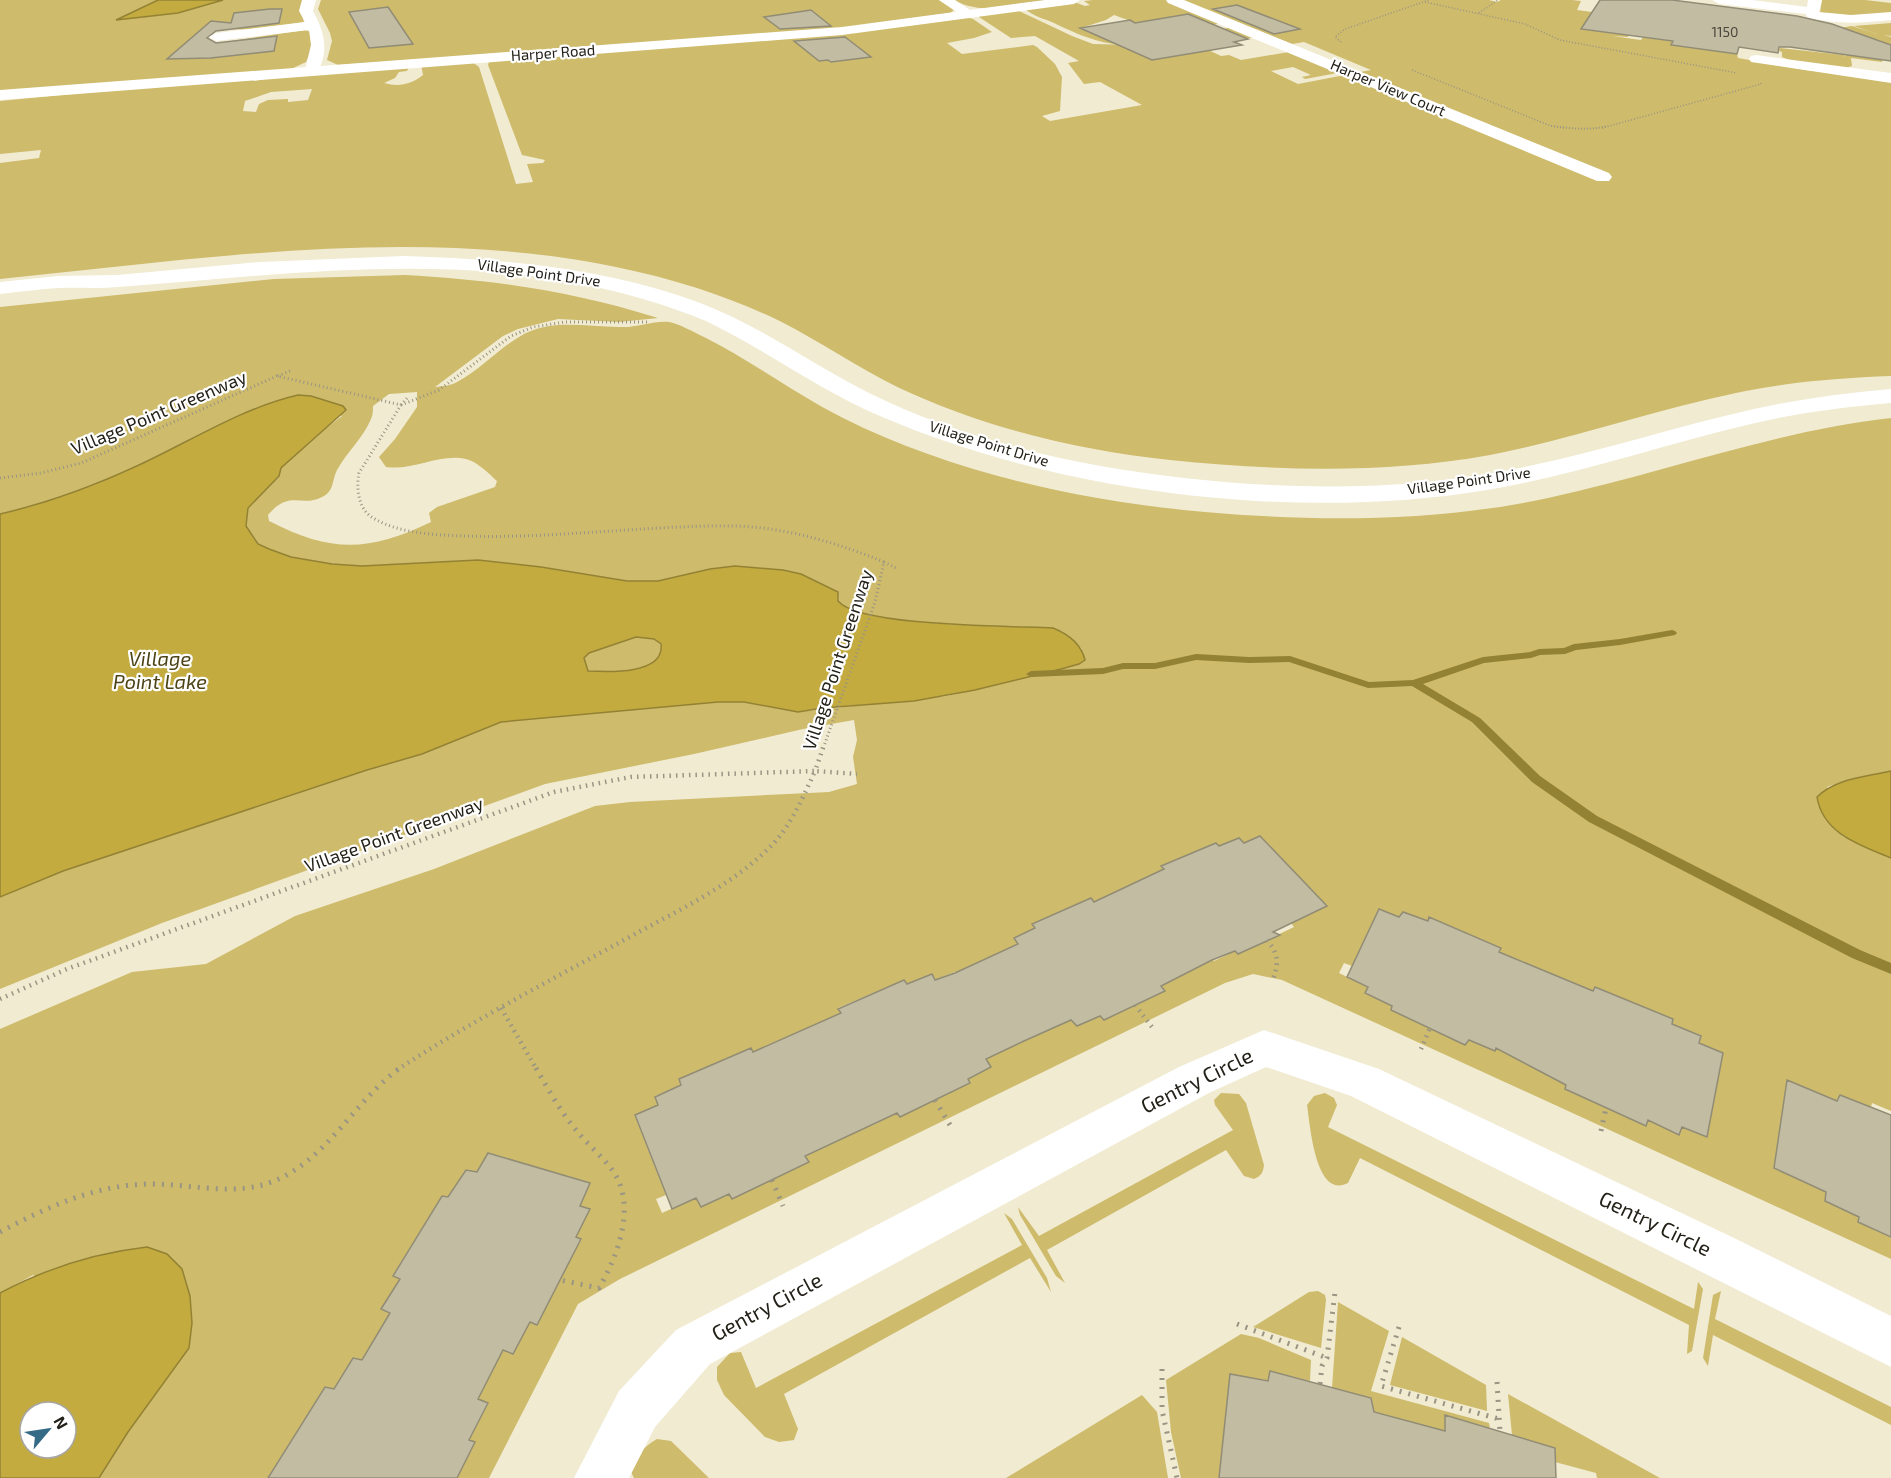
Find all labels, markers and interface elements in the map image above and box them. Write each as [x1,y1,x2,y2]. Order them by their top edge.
house number: 1150 [1711,23,1739,40]
street label: Harper Road [510,40,596,64]
street label: Harper View Court [1328,55,1449,120]
street label: Village Point Drive [476,254,602,290]
street label: Village Point Greenway [68,365,250,459]
street label: Village Point Drive [927,416,1051,470]
street label: Village Point Drive [1406,462,1532,498]
street label: Village Point Greenway [797,566,877,753]
water label: Village Point Lake [113,646,207,693]
street label: Village Point Greenway [301,791,486,877]
street label: Gentry Circle [1136,1042,1256,1118]
street label: Gentry Circle [1596,1185,1716,1261]
street label: Gentry Circle [707,1266,826,1345]
north arrow [18,1400,78,1460]
text: N [50,1413,73,1432]

